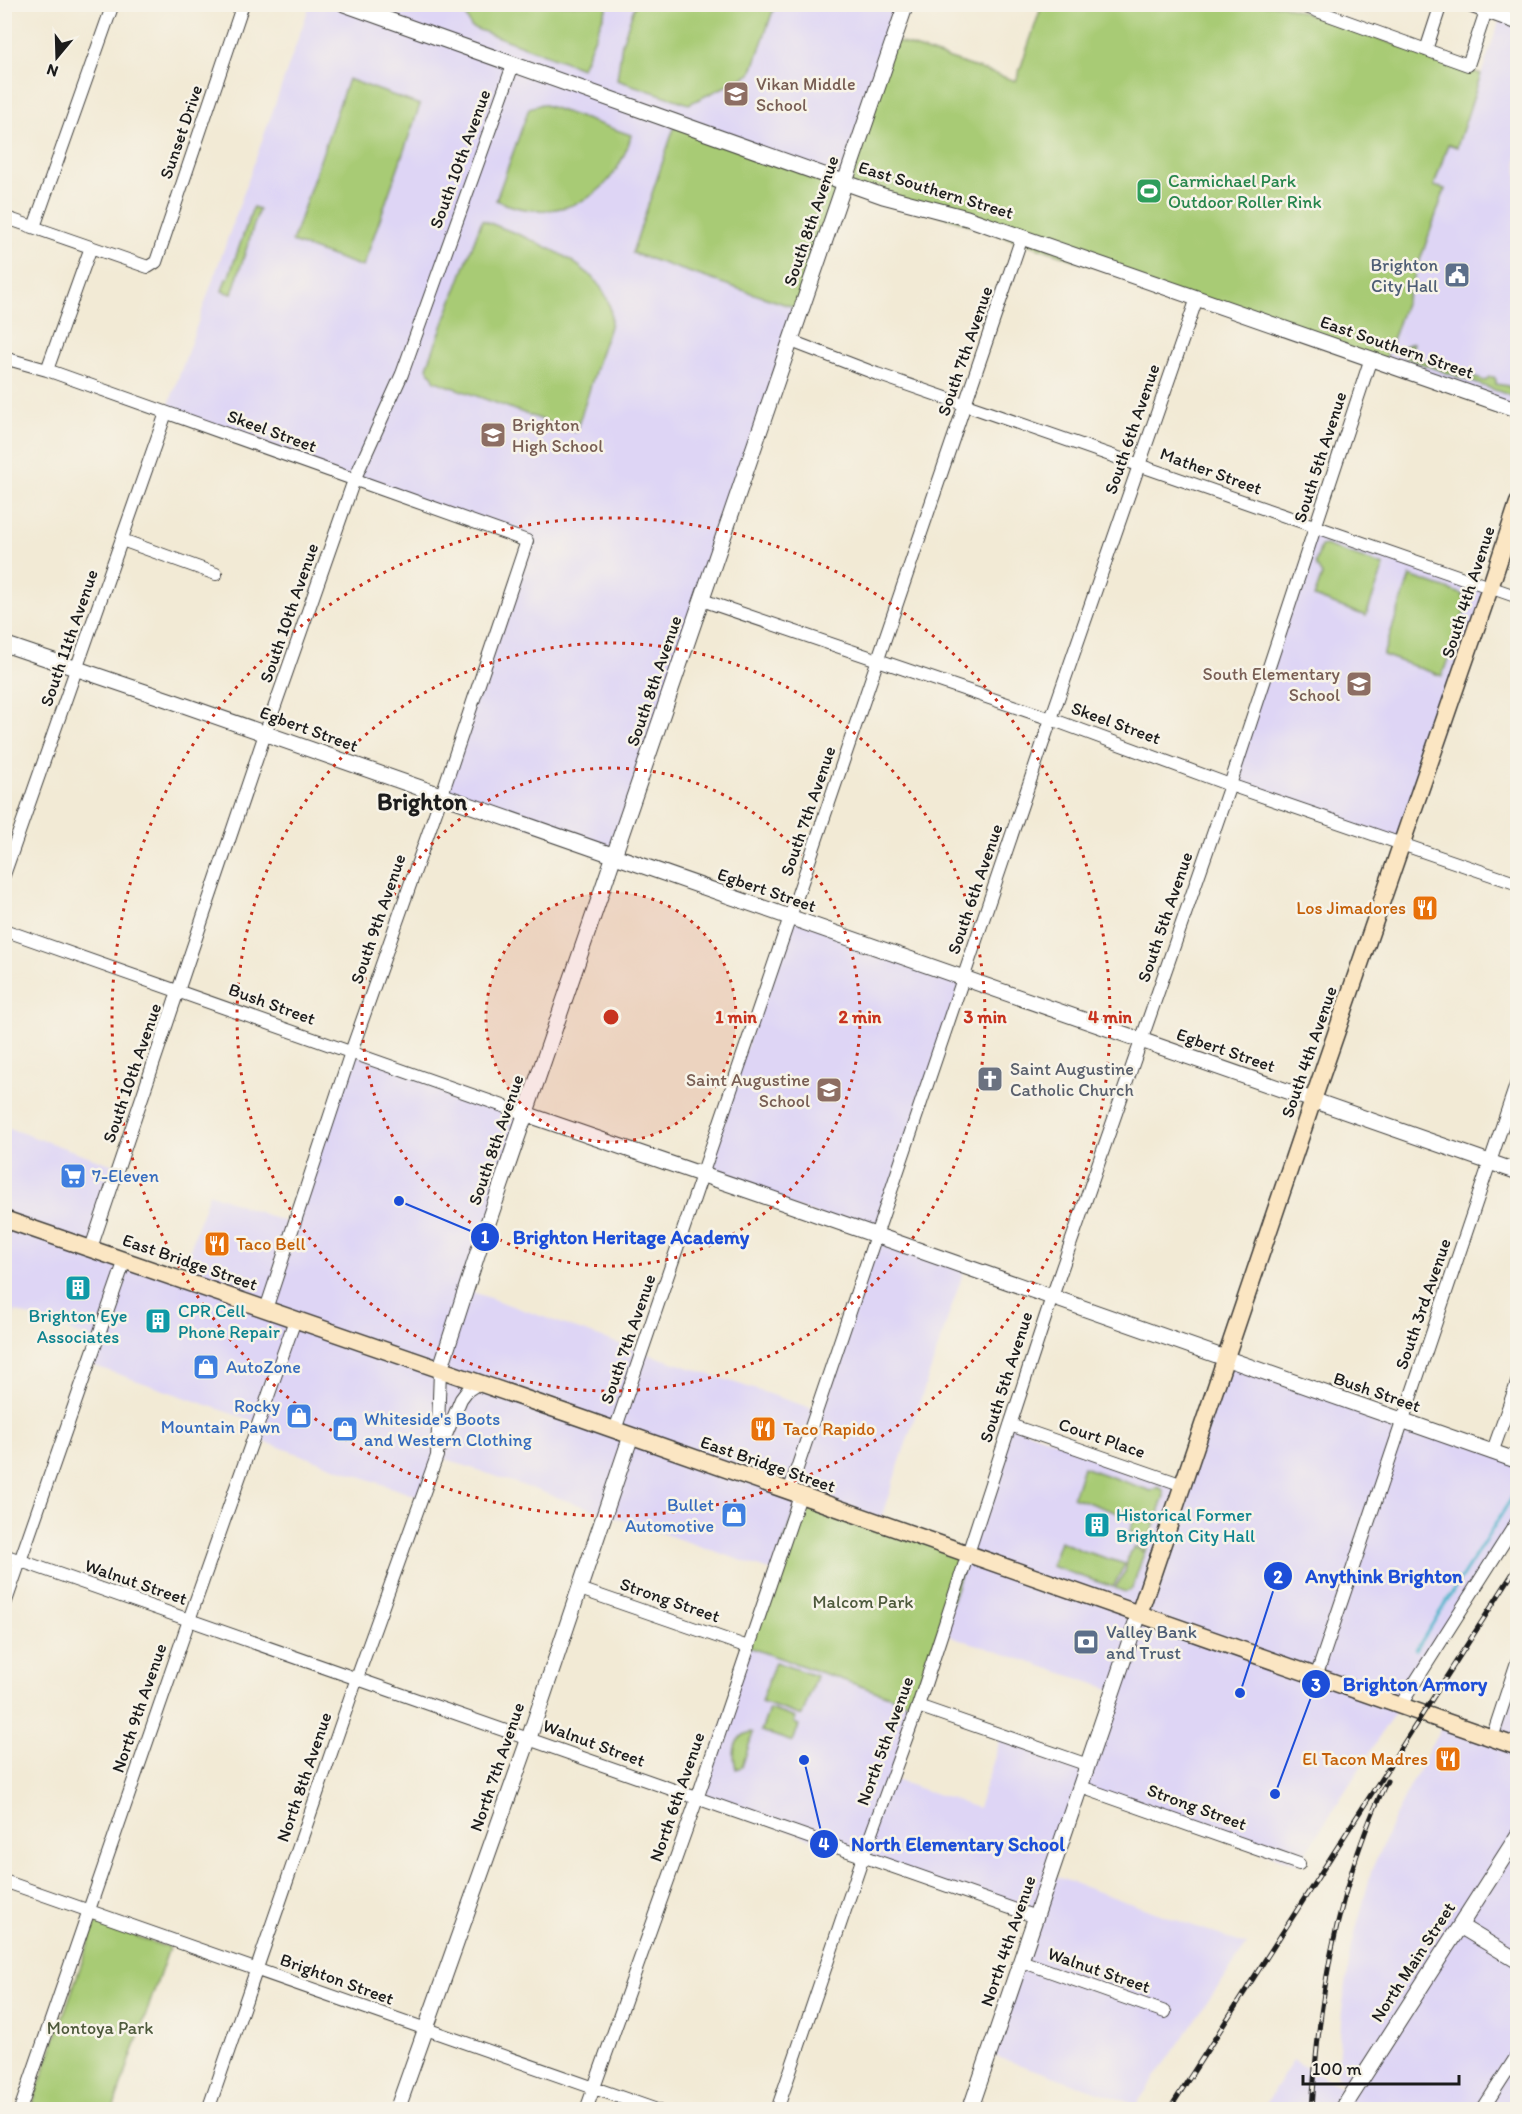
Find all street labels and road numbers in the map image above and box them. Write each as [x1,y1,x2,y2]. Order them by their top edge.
street label: Sunset Drive [155,82,207,182]
street label: South 10th Avenue [425,87,495,231]
street label: South 8th Avenue [778,153,844,289]
street label: East Southern Street [856,156,1016,224]
street label: South 7th Avenue [932,283,998,419]
street label: East Southern Street [1317,310,1477,384]
street label: South 6th Avenue [1099,361,1165,497]
street label: South 5th Avenue [1288,389,1352,525]
street label: Skeel Street [224,405,320,457]
street label: Mather Street [1157,442,1265,500]
street label: South 4th Avenue [1436,523,1500,661]
street label: South 10th Avenue [255,540,323,686]
street label: South 11th Avenue [35,567,103,709]
street label: South 8th Avenue [621,613,687,749]
street label: Skeel Street [1068,697,1164,749]
street label: Egbert Street [257,701,361,757]
street label: South 7th Avenue [775,743,841,879]
street label: South 6th Avenue [942,821,1008,957]
street label: South 5th Avenue [1132,849,1198,985]
street label: South 9th Avenue [345,851,411,987]
street label: Egbert Street [715,863,819,917]
street label: Bush Street [226,978,319,1030]
street label: South 4th Avenue [1276,983,1342,1121]
street label: South 10th Avenue [98,1000,166,1146]
street label: Egbert Street [1174,1023,1278,1077]
street label: South 8th Avenue [463,1072,529,1208]
street label: East Bridge Street [120,1229,261,1295]
street label: South 3rd Avenue [1390,1236,1456,1372]
street label: South 7th Avenue [595,1271,661,1407]
street label: South 5th Avenue [974,1309,1038,1445]
street label: Bush Street [1331,1367,1424,1417]
street label: Court Place [1056,1413,1148,1463]
street label: East Bridge Street [698,1431,839,1497]
street label: Walnut Street [82,1554,190,1610]
street label: Strong Street [617,1573,723,1627]
street label: North 9th Avenue [107,1640,171,1776]
street label: North 5th Avenue [851,1674,919,1808]
street label: North 7th Avenue [465,1700,529,1834]
street label: North 8th Avenue [271,1709,337,1845]
street label: Walnut Street [540,1714,648,1772]
street label: North 6th Avenue [645,1729,709,1865]
street label: Strong Street [1144,1779,1250,1835]
street label: North 4th Avenue [975,1873,1041,2009]
street label: North Main Street [1366,1898,1460,2026]
street label: Walnut Street [1045,1942,1153,1998]
street label: Brighton Street [277,1948,397,2010]

